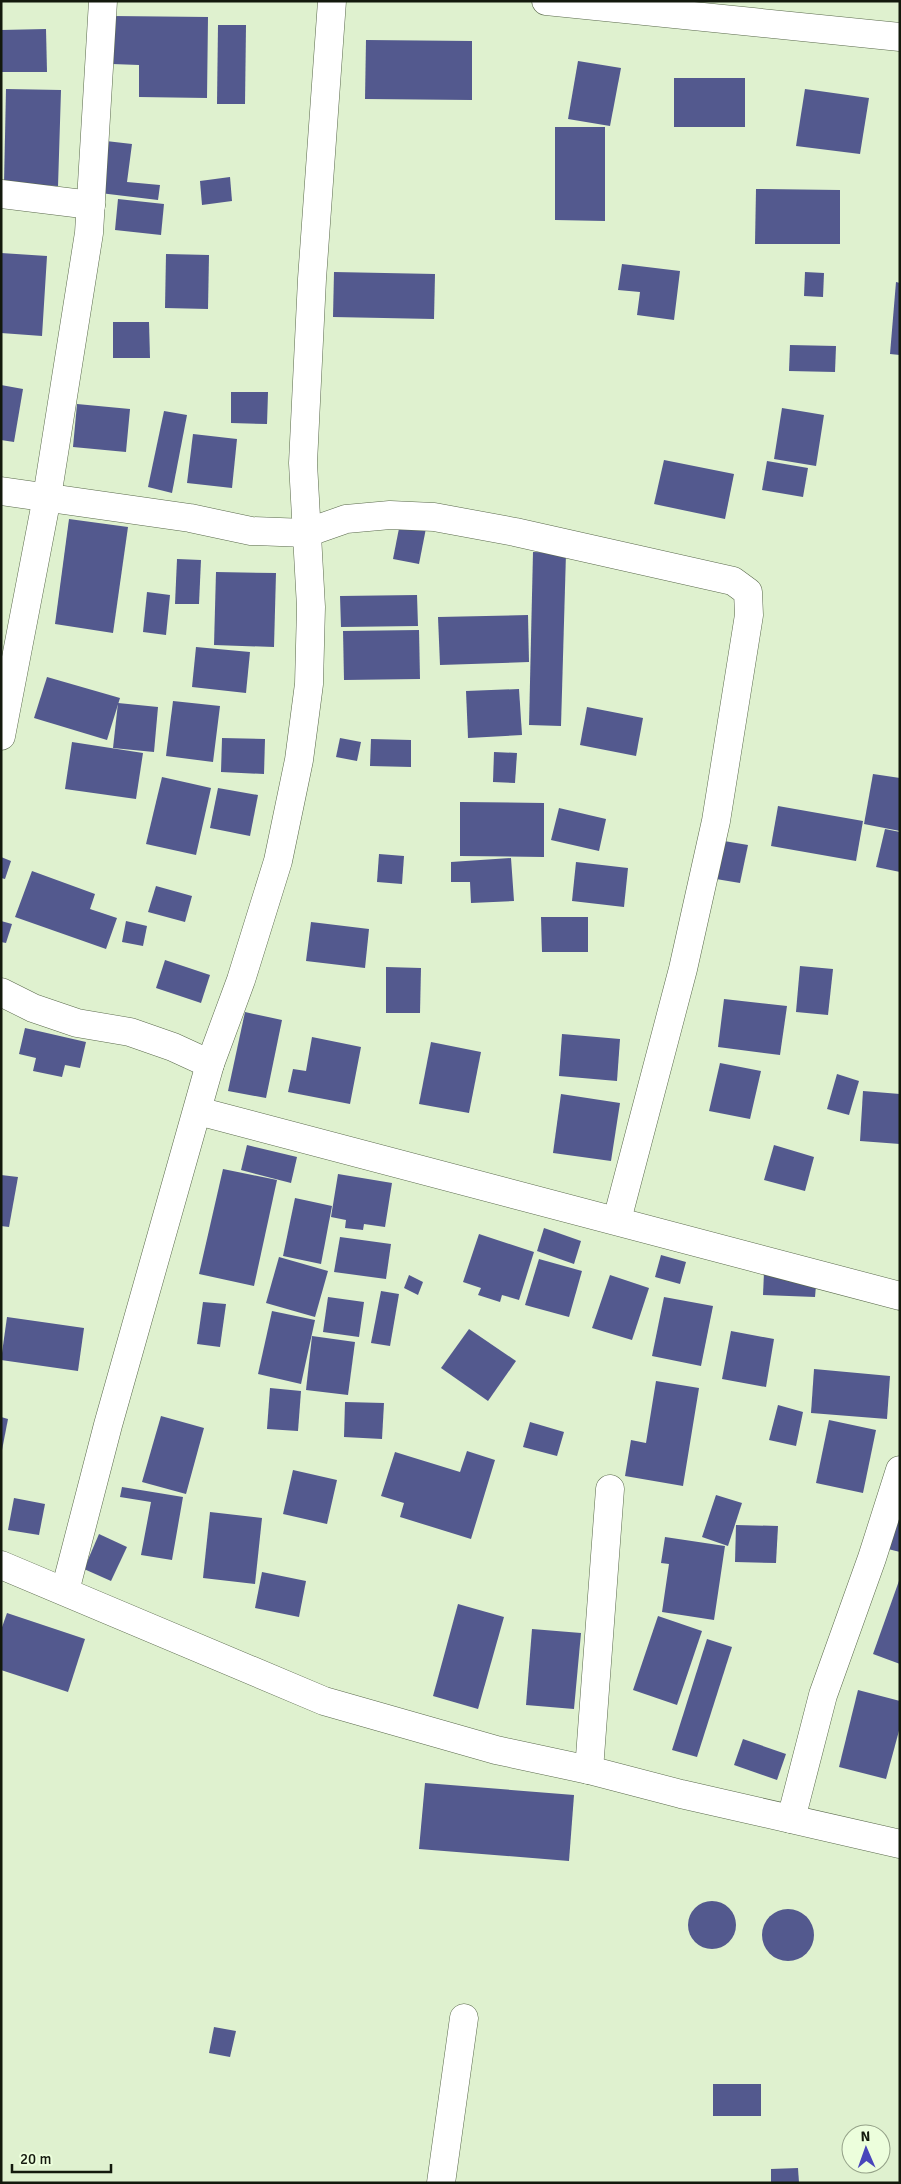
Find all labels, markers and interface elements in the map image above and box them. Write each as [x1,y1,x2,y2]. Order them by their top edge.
north arrow [841,2124,891,2174]
text: N [860,2128,871,2145]
scale bar [12,2142,111,2174]
text: 20 m [20,2150,51,2168]

